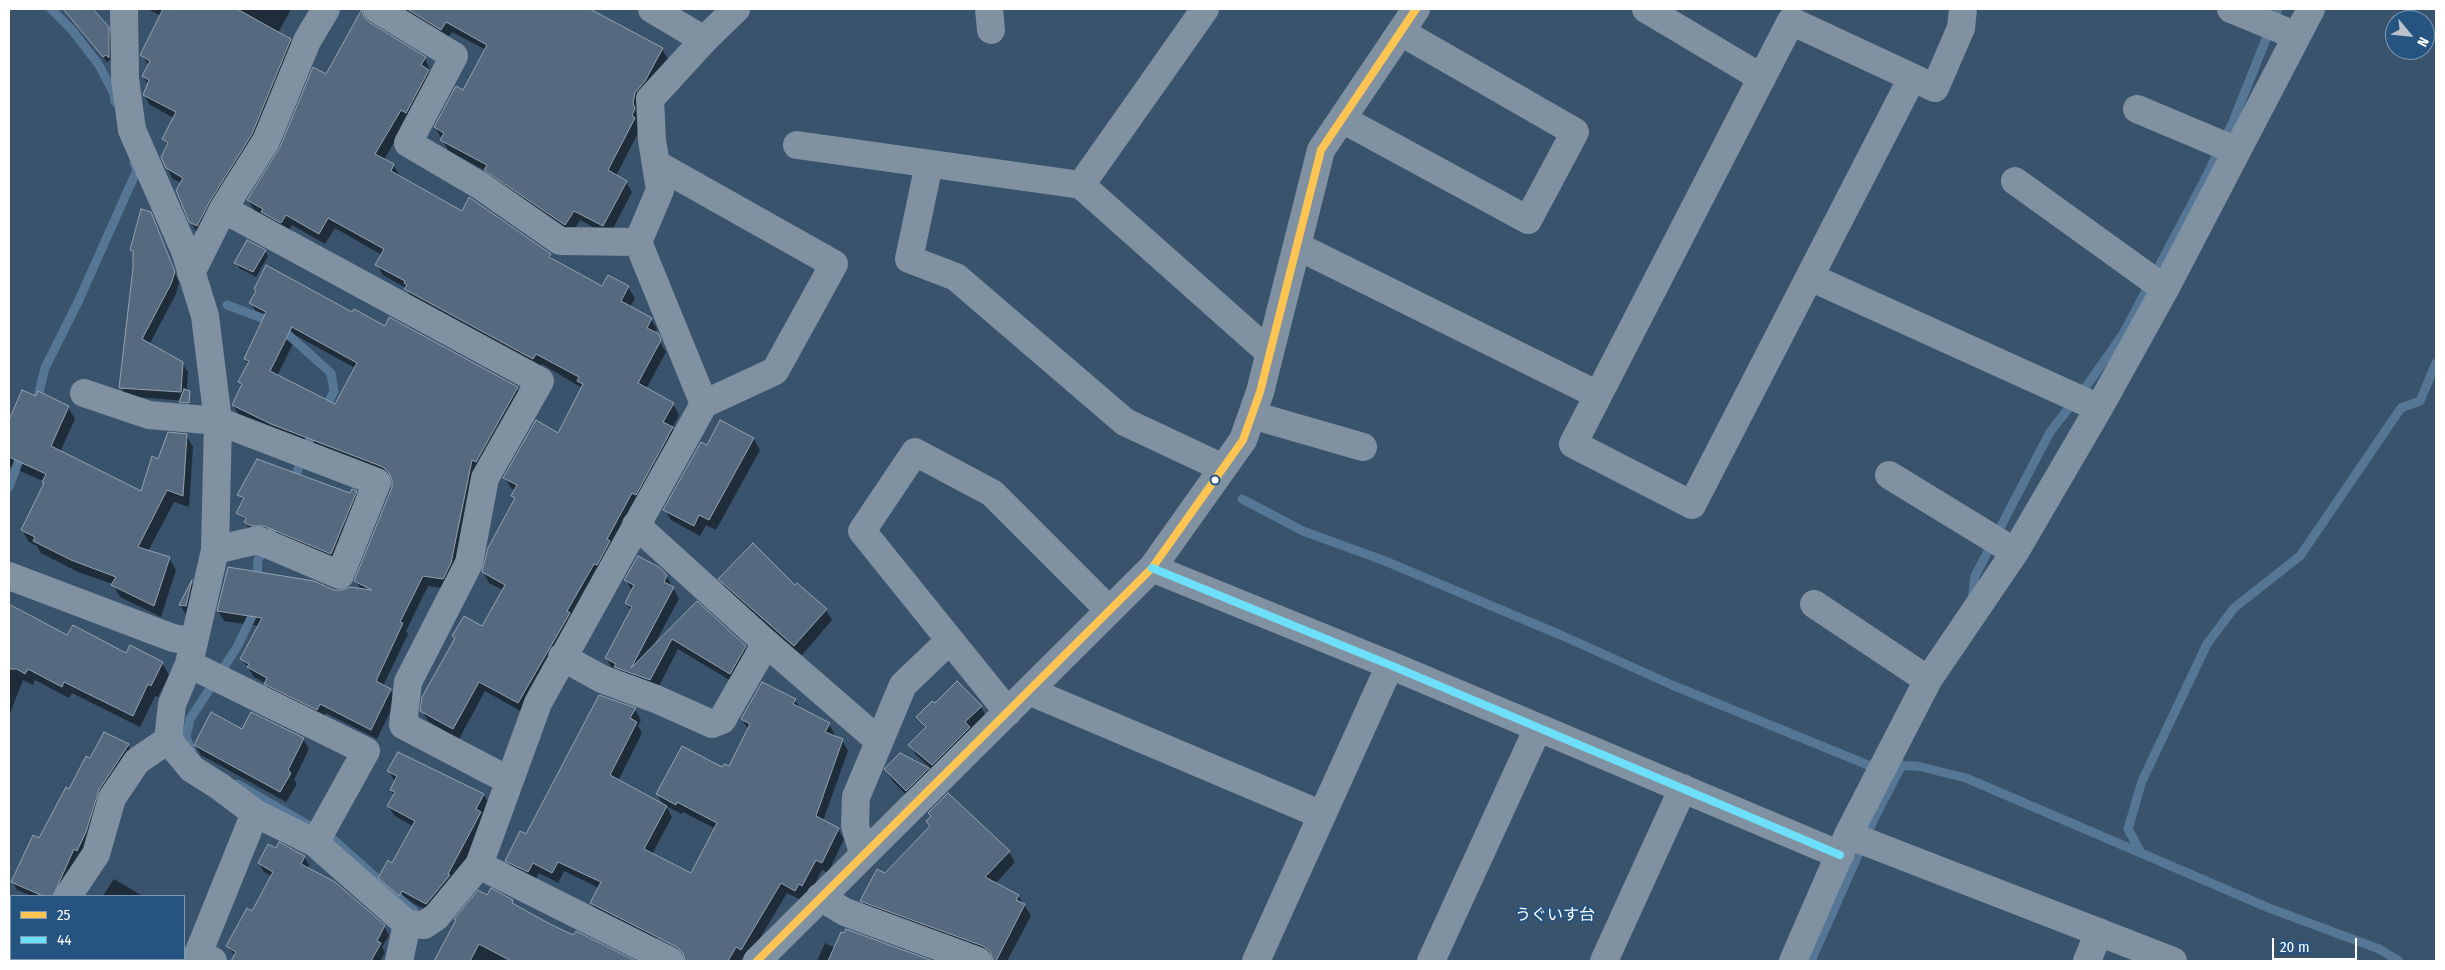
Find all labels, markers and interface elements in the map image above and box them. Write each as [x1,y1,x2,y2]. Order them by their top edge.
north arrow [2385,10,2435,60]
text: N [2413,34,2432,49]
unlabelled marker [1210,475,1220,485]
legend [10,895,185,960]
text: 25 [57,906,71,924]
district label: うぐいす台 [1515,906,1595,926]
scale bar [2275,928,2360,960]
text: 44 [57,931,72,949]
text: 20 m [2280,938,2310,956]

